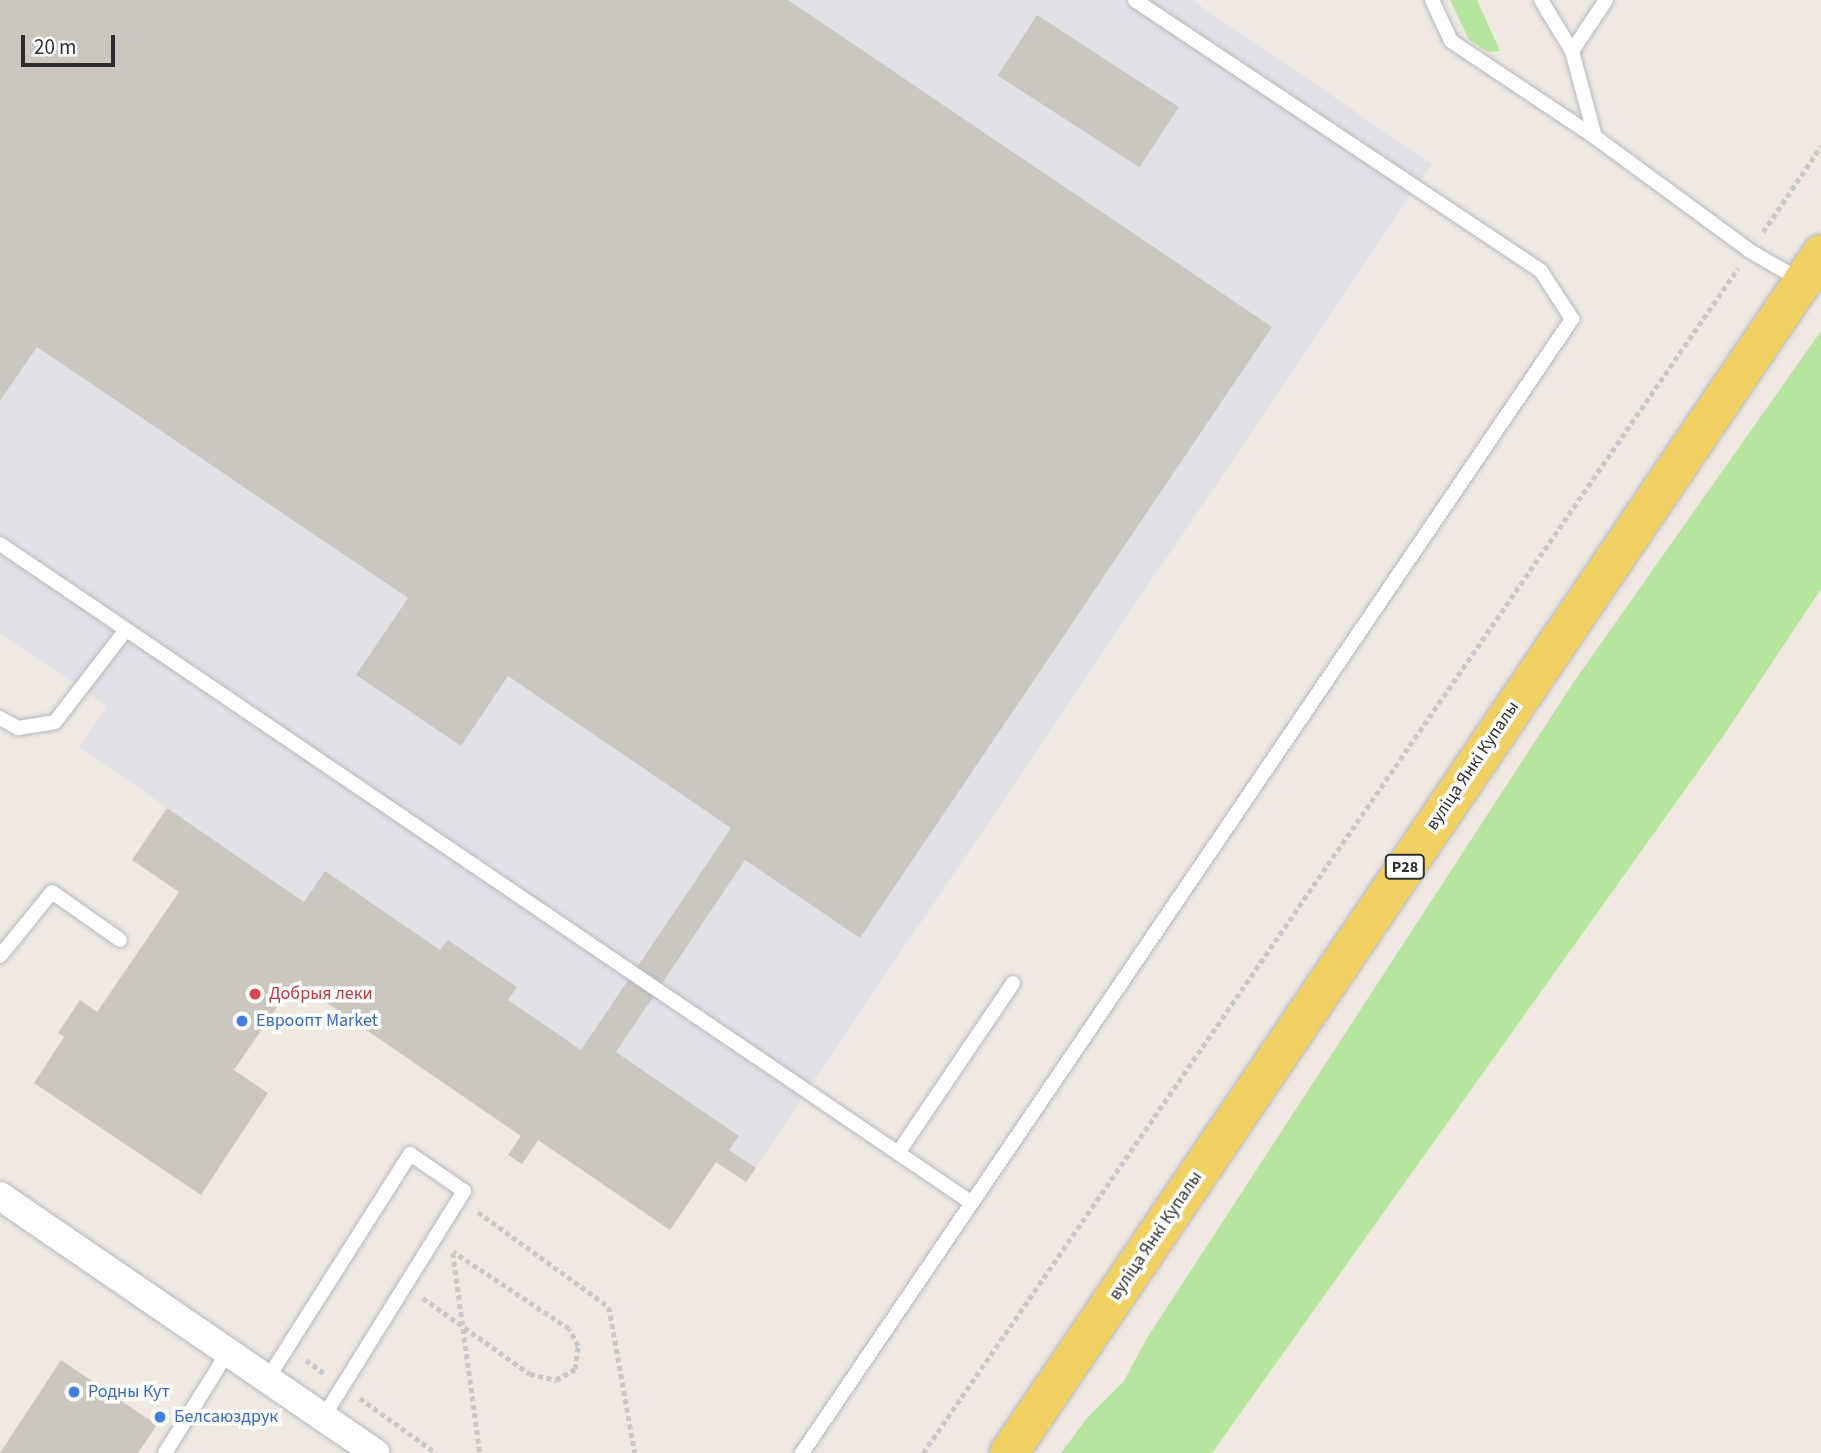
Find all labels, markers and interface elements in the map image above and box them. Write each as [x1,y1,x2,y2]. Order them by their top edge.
scale bar [24,21,119,65]
text: 20 m [34,32,76,62]
street label: вуліца Янкі Купалы [1422,697,1524,835]
road number: Р28 [1384,854,1426,880]
place label: Добрыя леки [269,983,373,1005]
marker: Добрыя леки [247,986,263,1002]
place label: Евроопт Market [256,1010,378,1032]
marker: Евроопт Market [234,1013,250,1029]
street label: вуліца Янкі Купалы [1105,1167,1207,1305]
place label: Родны Кут [88,1381,170,1403]
marker: Родны Кут [66,1384,82,1400]
place label: Белсаюздрук [174,1406,278,1428]
marker: Белсаюздрук [152,1409,168,1425]

